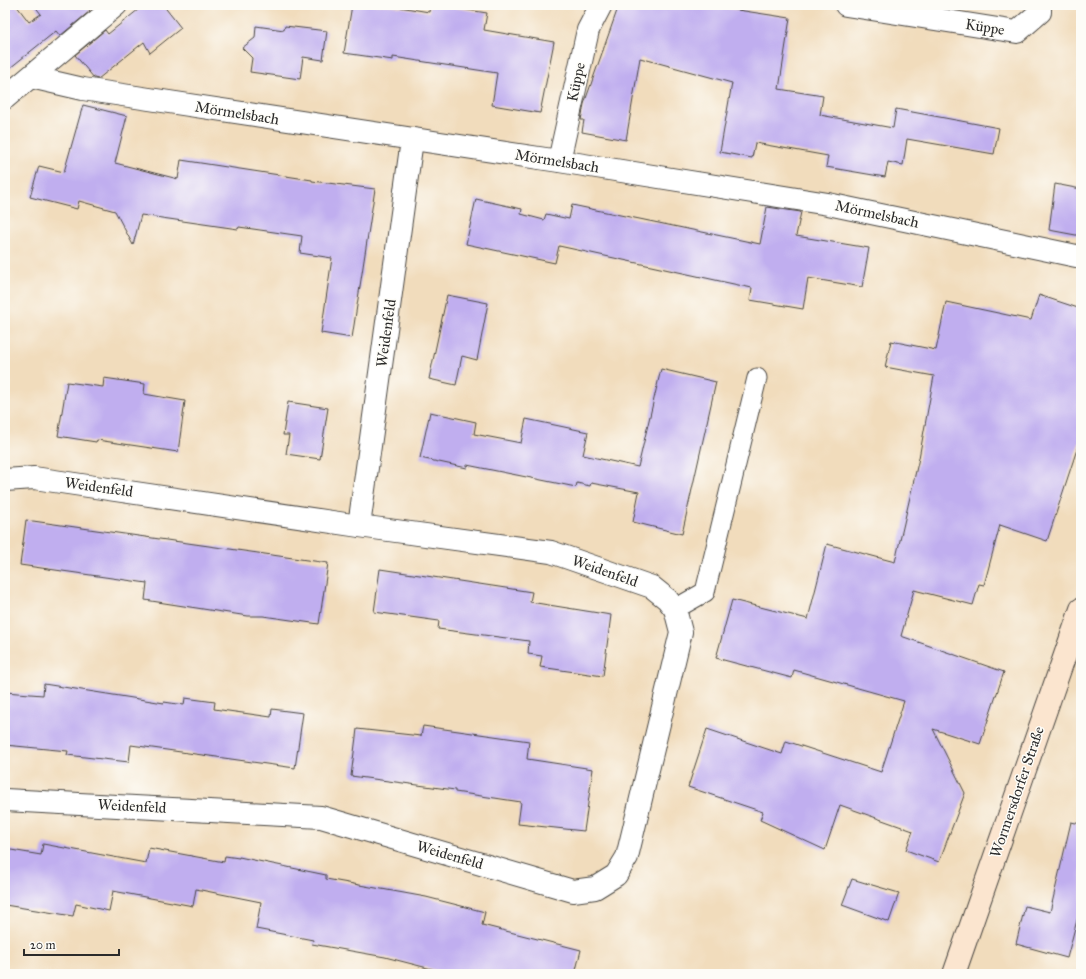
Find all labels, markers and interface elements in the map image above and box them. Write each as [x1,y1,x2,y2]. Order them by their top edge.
street label: Küppe [964,15,1006,39]
street label: Küppe [563,61,589,103]
street label: Mörmelsbach [194,97,281,129]
street label: Mörmelsbach [514,145,601,177]
street label: Mörmelsbach [833,196,921,232]
street label: Weidenfeld [372,297,400,368]
street label: Weidenfeld [64,473,135,501]
street label: Weidenfeld [570,551,641,591]
street label: Wormersdorfer Straße [986,724,1048,860]
street label: Weidenfeld [97,795,167,817]
street label: Weidenfeld [415,837,486,873]
scale bar [24,931,119,957]
text: 20 m [30,938,56,952]

